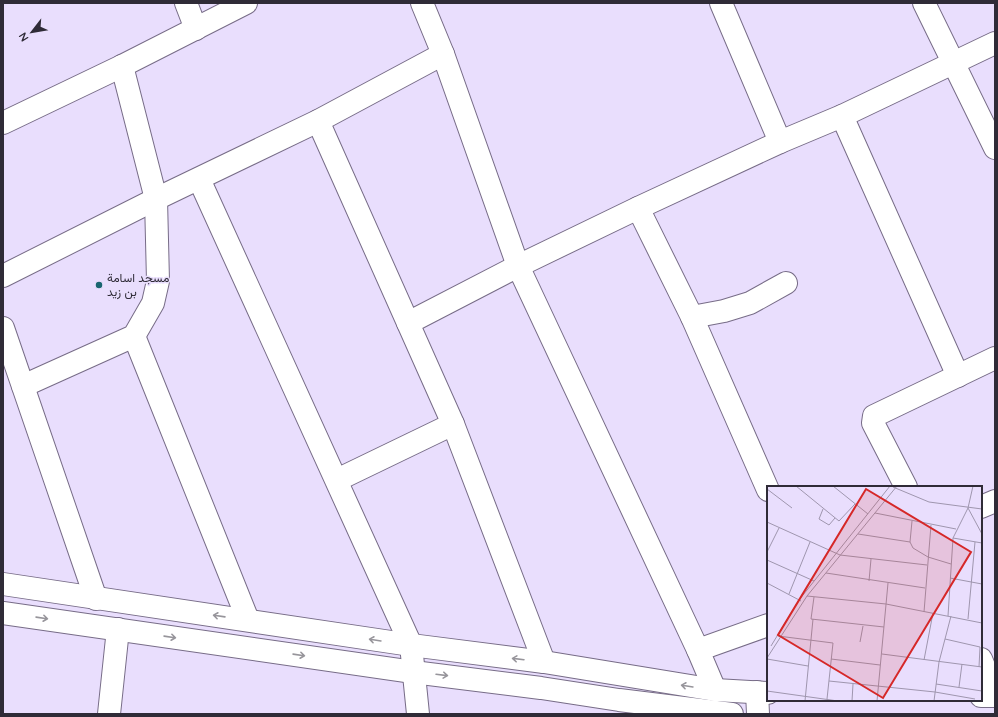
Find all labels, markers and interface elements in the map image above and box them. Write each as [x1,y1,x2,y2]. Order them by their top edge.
north arrow [12,12,52,52]
text: N [15,30,32,44]
place label: مسجد اسامة بن زيد [107,270,169,300]
marker: مسجد اسامة بن زيد [94,280,104,290]
inset map [767,486,982,701]
one-way arrow [213,612,226,620]
one-way arrow [35,614,48,622]
one-way arrow [163,633,176,641]
one-way arrow [369,635,382,643]
one-way arrow [292,651,305,659]
one-way arrow [512,655,525,663]
one-way arrow [435,672,448,679]
one-way arrow [681,682,694,690]

